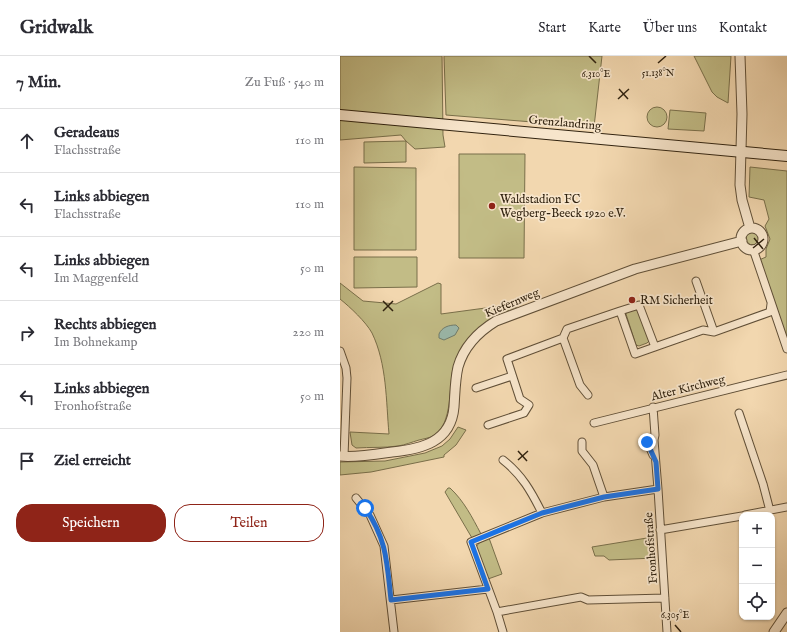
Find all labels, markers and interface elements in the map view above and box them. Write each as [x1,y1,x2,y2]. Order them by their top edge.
text: Gridwalk [20,16,93,40]
text: Start [538,19,566,37]
text: Karte [588,19,621,37]
text: Über uns [643,19,697,37]
text: Kontakt [719,19,767,37]
text: 51.138°N [642,67,675,80]
text: 6.310°E [582,68,610,81]
text: 7 Min. [16,72,61,93]
text: Zu Fuß · 540 m [245,74,324,91]
street label: Grenzlandring [528,112,603,134]
text: Geradeaus [54,123,119,142]
icon: ahead [16,130,38,152]
text: 110 m [295,132,324,149]
text: Flachsstraße [54,142,121,159]
text: Links abbiegen [54,187,150,206]
place label: Waldstadion FC Wegberg-Beeck 1920 e.V. [500,192,626,221]
icon: left [16,194,38,216]
text: 110 m [295,196,324,213]
marker: Waldstadion FC Wegberg-Beeck 1920 e.V. [487,201,497,211]
text: Flachsstraße [54,206,121,223]
text: Links abbiegen [54,251,150,270]
icon: left [16,258,38,280]
text: 50 m [300,260,324,277]
text: Im Maggenfeld [54,270,138,287]
street label: Kiefernweg [483,285,542,321]
place label: RM Sicherheit [640,293,713,308]
marker: RM Sicherheit [627,295,637,305]
text: Rechts abbiegen [54,315,157,334]
icon: right [16,322,38,344]
text: 220 m [293,324,324,341]
text: Im Bohnekamp [54,334,138,351]
street label: Alter Kirchweg [649,371,727,405]
text: Links abbiegen [54,379,150,398]
icon: left [16,386,38,408]
text: 50 m [300,388,324,405]
text: Fronhofstraße [54,398,131,415]
route end [638,433,656,451]
icon: arrive [16,450,38,472]
text: Ziel erreicht [54,451,131,470]
route start [356,499,374,517]
button: Speichern [16,504,166,542]
button: Teilen [174,504,324,542]
street label: Fronhofstraße [641,511,661,584]
map controls [739,512,775,620]
button: + [739,512,775,548]
button: − [739,548,775,584]
button: locate [739,584,775,620]
text: 6.305°E [661,609,689,622]

